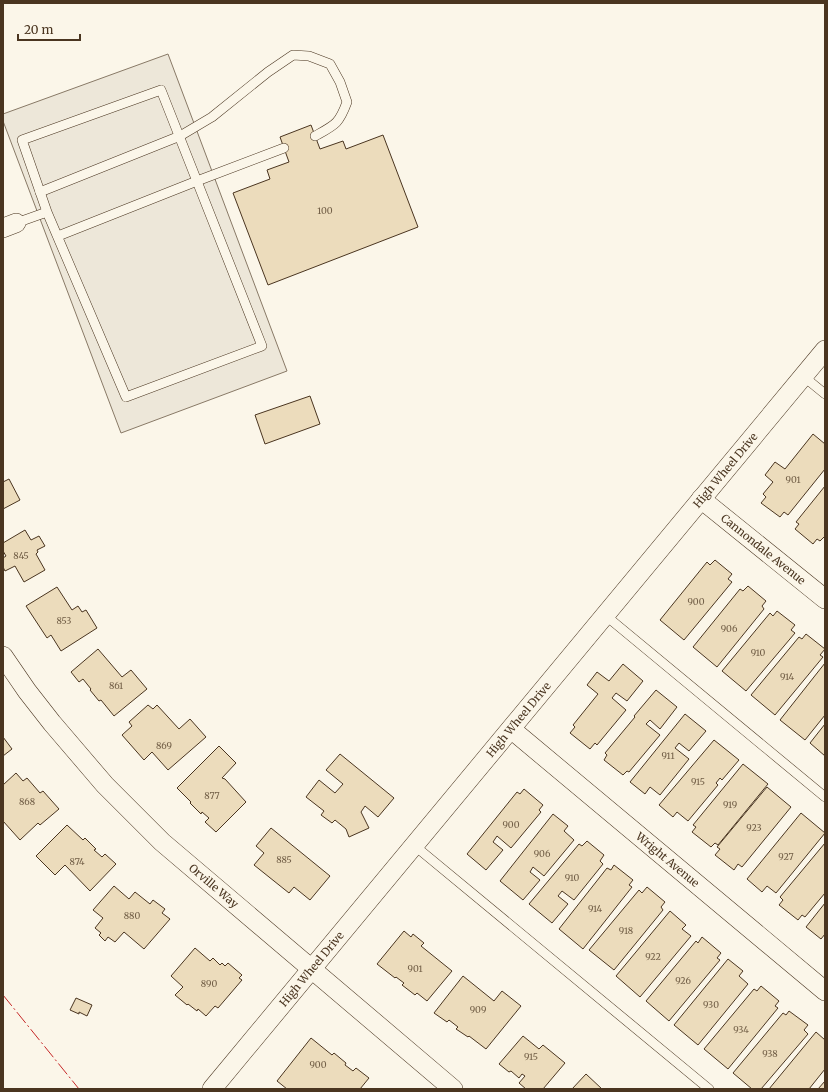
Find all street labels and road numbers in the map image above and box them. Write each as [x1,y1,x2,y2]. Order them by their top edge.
street label: High Wheel Drive [690,430,761,511]
street label: Cannondale Avenue [718,511,809,588]
street label: High Wheel Drive [483,679,554,760]
street label: Wright Avenue [632,829,702,890]
street label: Orville Way [186,861,242,911]
street label: High Wheel Drive [276,928,347,1009]

